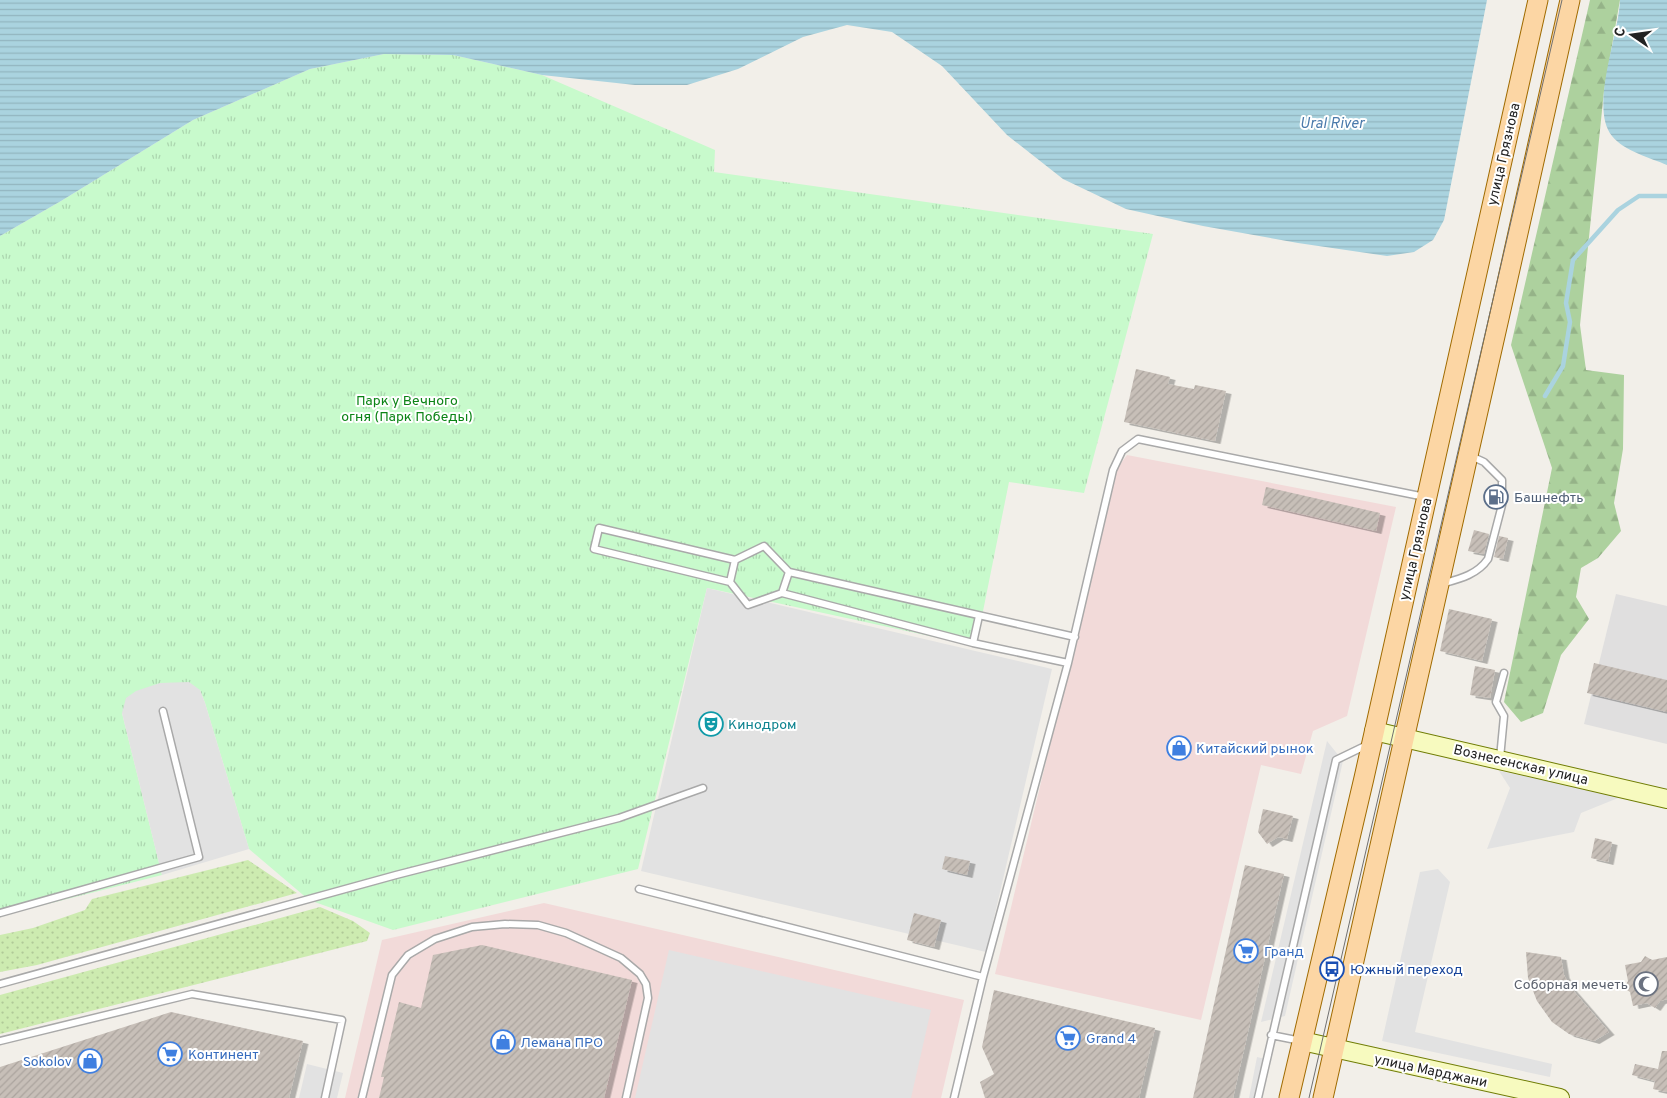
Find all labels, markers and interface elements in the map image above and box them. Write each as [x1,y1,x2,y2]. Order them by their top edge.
north arrow [1607,10,1657,60]
text: С [1612,26,1630,39]
street label: улица Грязнова [1484,101,1525,207]
water label: Ural River [1300,115,1365,134]
park label: Парк у Вечного огня (Парк Победы) [341,393,473,426]
fuel station icon: Башнефть [1483,484,1509,510]
place label: Башнефть [1514,490,1584,507]
street label: улица Грязнова [1396,496,1437,602]
theatre icon: Кинодром [698,711,724,737]
place label: Кинодром [728,717,797,734]
shop icon: Китайский рынок [1166,735,1192,761]
place label: Китайский рынок [1196,741,1314,758]
street label: Вознесенская улица [1452,742,1590,789]
supermarket icon: Гранд [1233,938,1259,964]
place label: Гранд [1264,944,1304,961]
bus stop icon: Южный переход [1319,956,1345,982]
place label: Южный переход [1350,962,1463,979]
mosque icon: Соборная мечеть [1633,971,1659,997]
place label: Соборная мечеть [1514,977,1628,994]
supermarket icon: Grand 4 [1055,1025,1081,1051]
shop icon: Лемана ПРО [490,1029,516,1055]
place label: Grand 4 [1086,1031,1136,1048]
place label: Лемана ПРО [520,1035,603,1052]
supermarket icon: Континент [157,1041,183,1067]
place label: Континент [188,1047,258,1064]
shop icon: Sokolov [77,1048,103,1074]
street label: улица Марджани [1373,1051,1489,1092]
place label: Sokolov [23,1054,72,1071]

